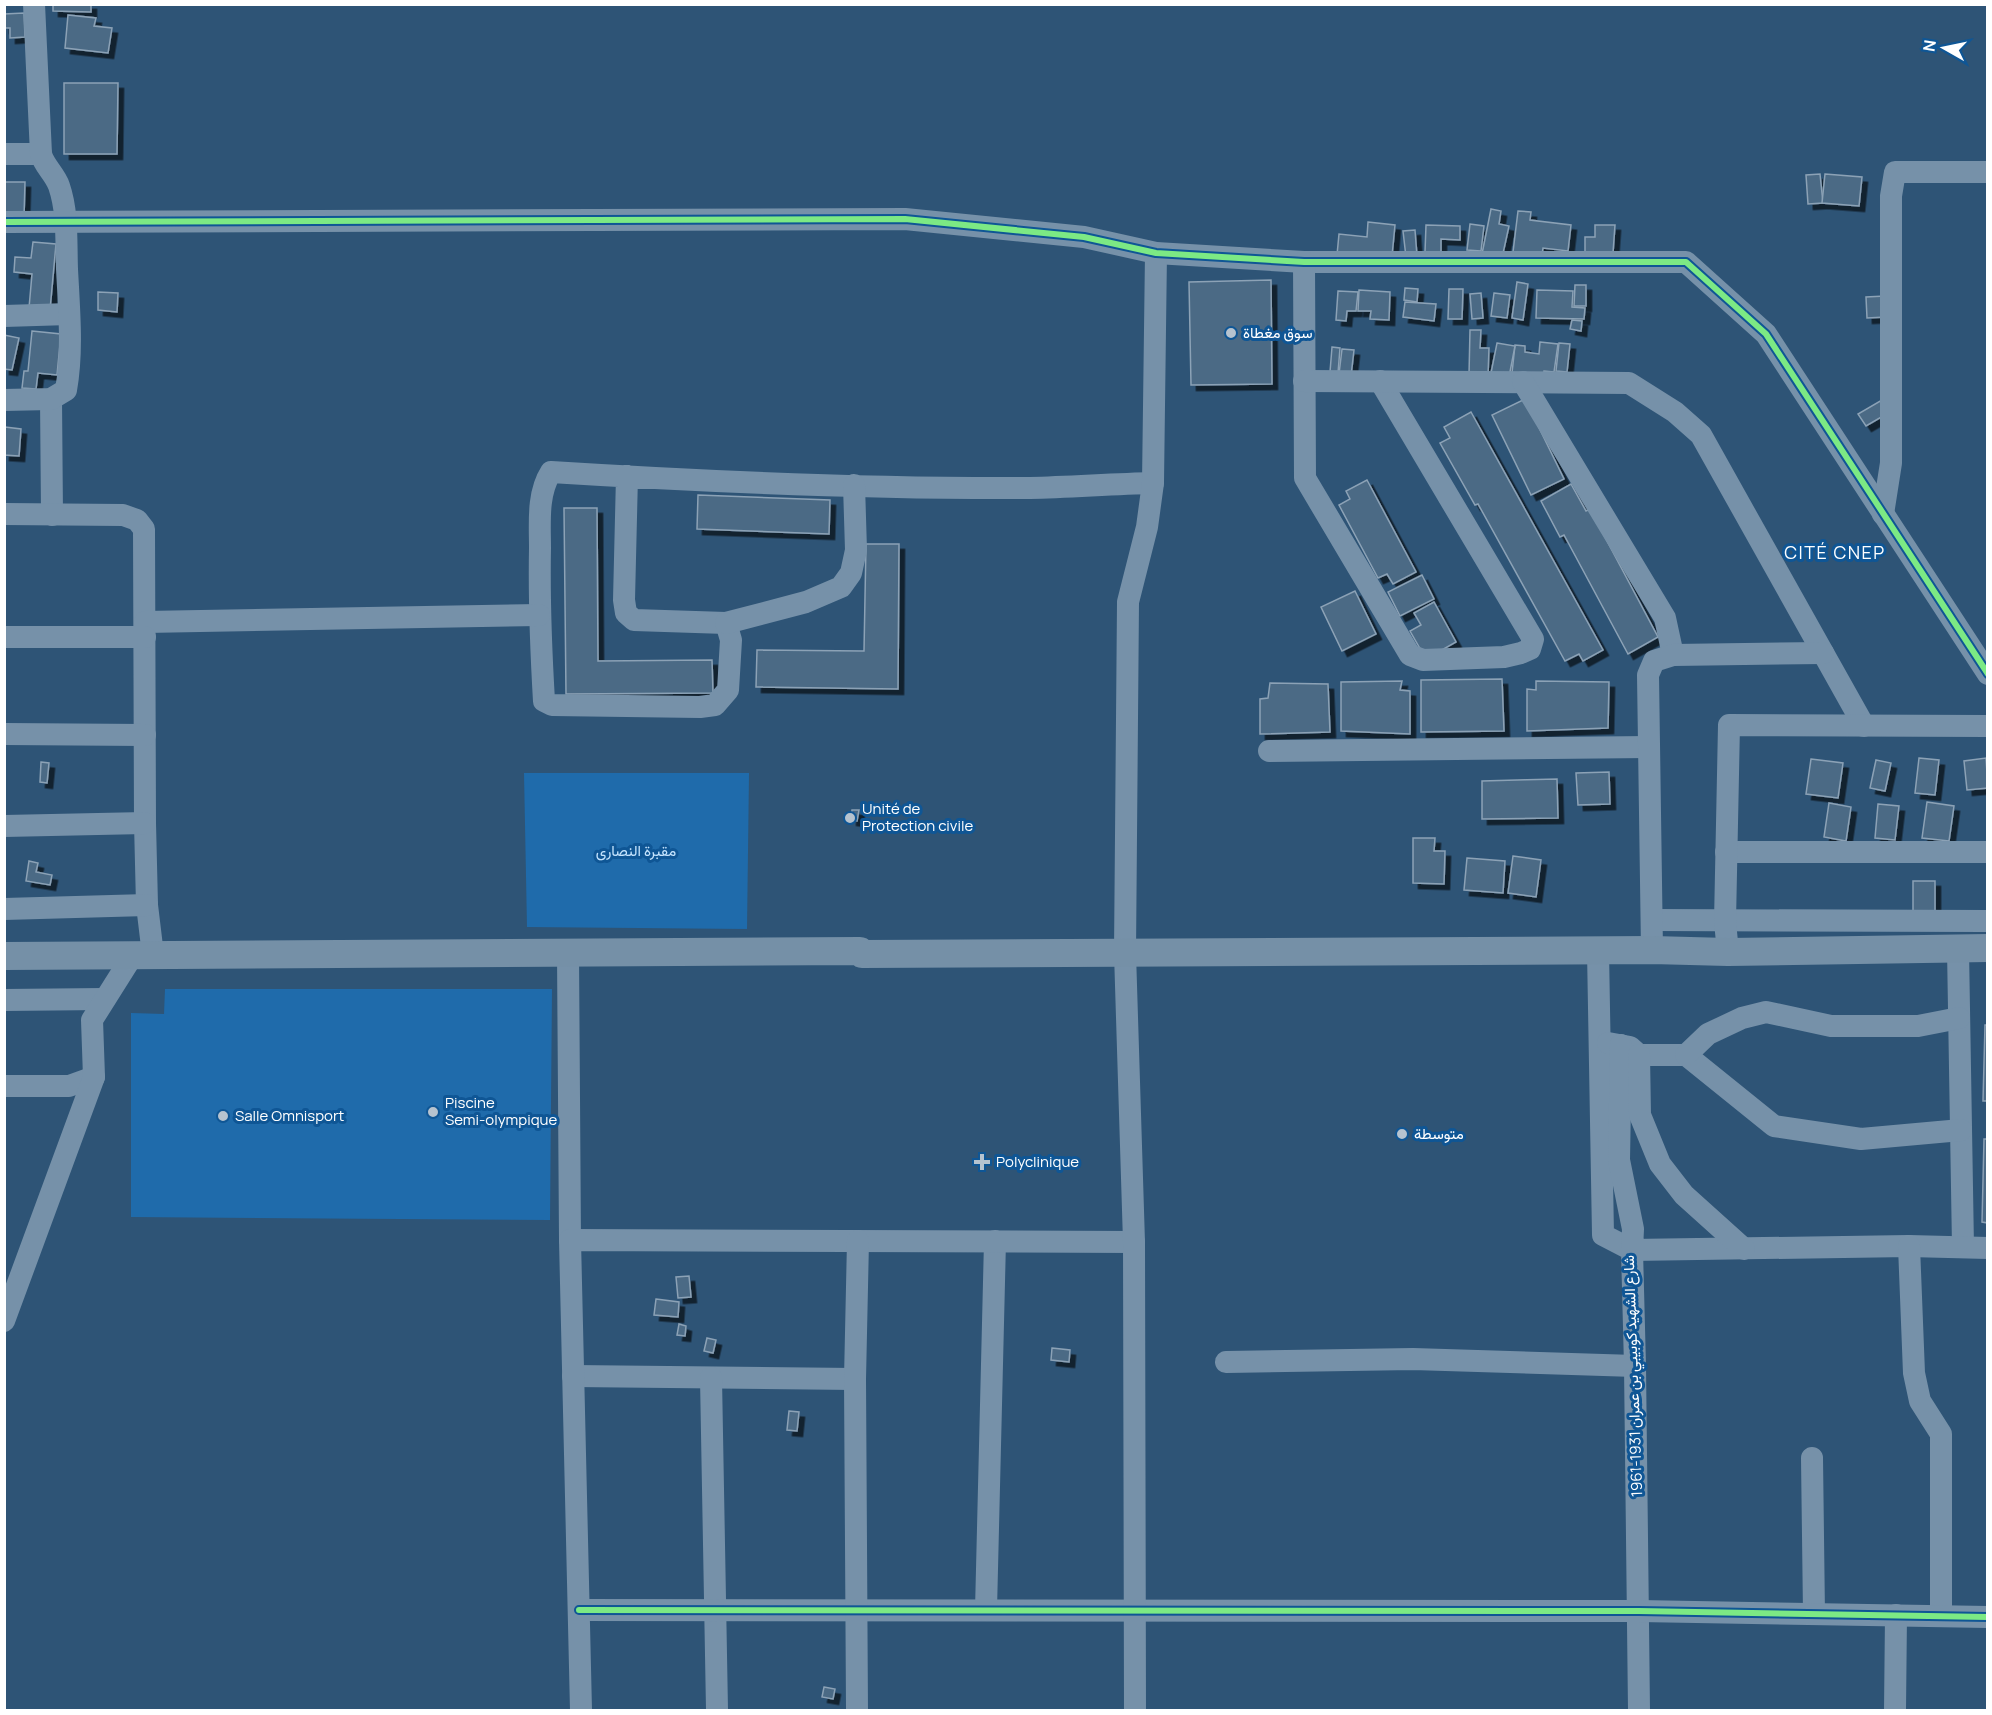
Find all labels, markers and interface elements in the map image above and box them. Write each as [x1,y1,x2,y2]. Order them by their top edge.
north arrow [1914,18,1974,78]
text: N [1917,38,1941,53]
place label: سوق مغطاة [1243,322,1313,343]
marker: سوق مغطاة [1224,326,1238,340]
district label: CITÉ CNEP [1784,540,1886,564]
place label: Unité de Protection civile [862,798,973,836]
marker: Unité de Protection civile [843,811,857,825]
park label: مقبرة النصارى [596,840,676,861]
place label: Piscine Semi-olympique [445,1092,557,1130]
place label: Salle Omnisport [235,1105,344,1126]
marker: Piscine Semi-olympique [426,1105,440,1119]
marker: Salle Omnisport [216,1109,230,1123]
place label: متوسطة [1414,1123,1464,1144]
marker: متوسطة [1395,1127,1409,1141]
place label: Polyclinique [996,1151,1079,1172]
marker: Polyclinique [973,1153,991,1171]
street label: شارع الشهيد كوبيبي بن عمران 1931-1961 [1618,1255,1650,1497]

